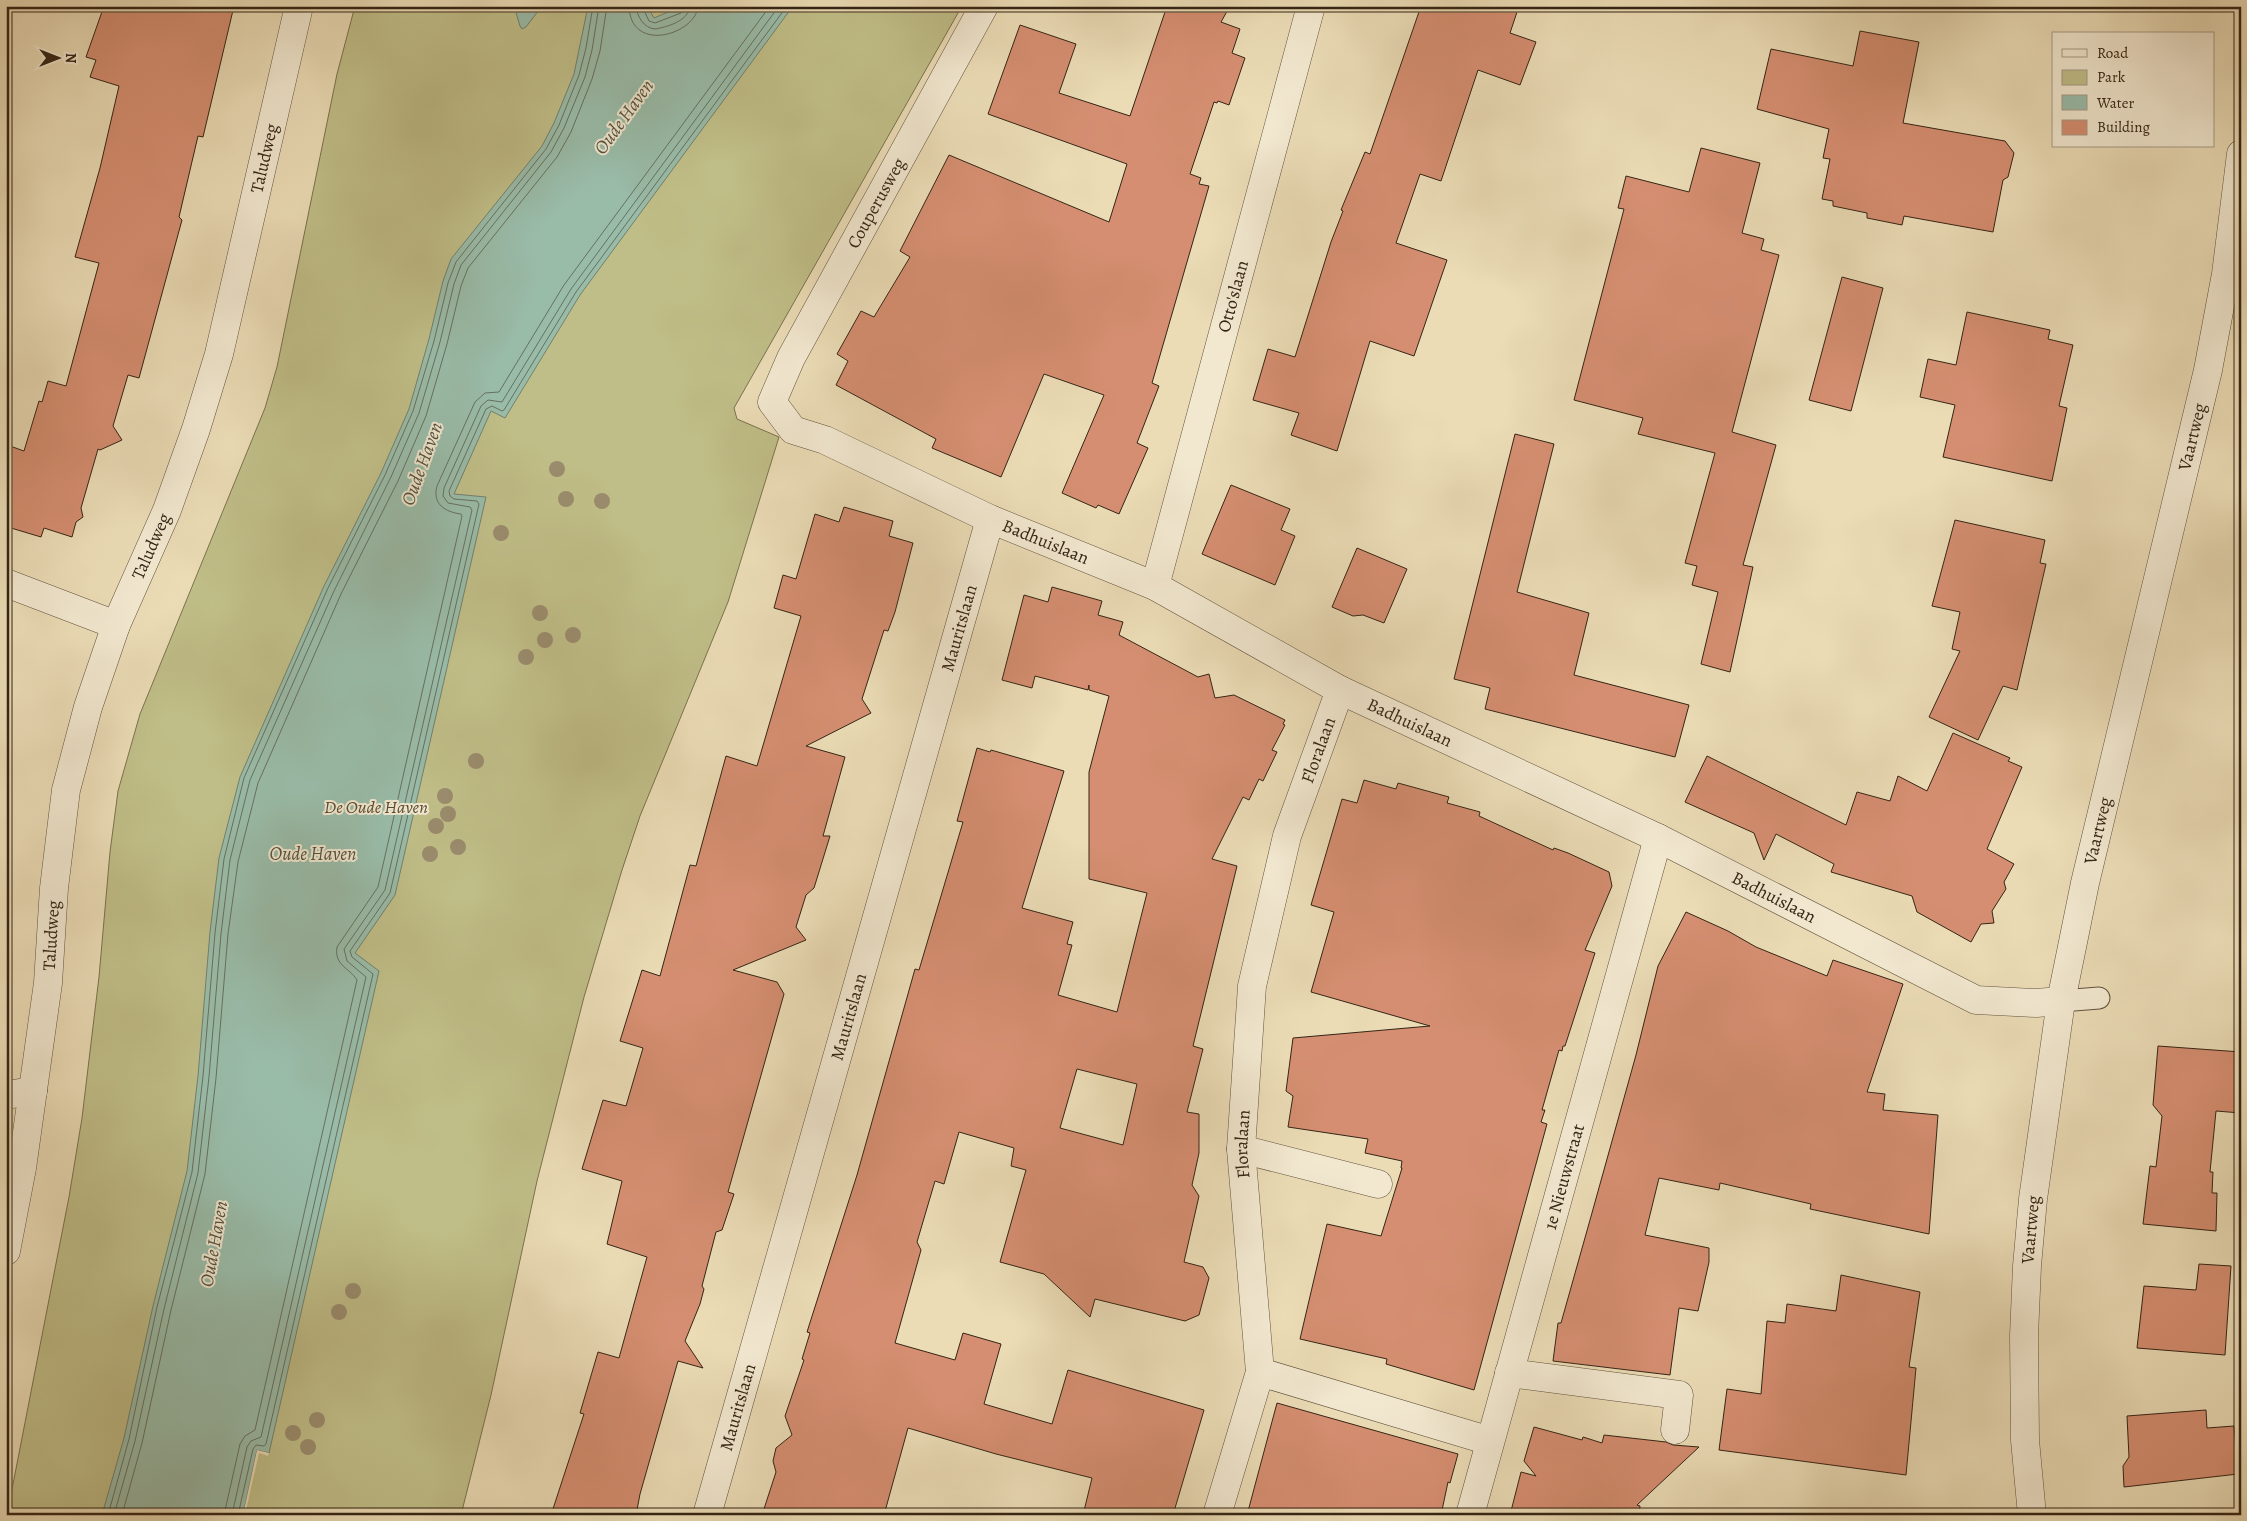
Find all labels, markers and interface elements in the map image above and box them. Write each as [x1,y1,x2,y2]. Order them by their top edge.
north arrow [32,32,82,82]
legend [2052,32,2214,148]
text: Road [2097,43,2129,63]
text: N [61,53,80,63]
text: Park [2097,67,2126,87]
water label: Oude Haven [588,74,660,160]
text: Water [2096,93,2134,113]
text: Building [2097,117,2150,137]
street label: Taludweg [244,121,284,195]
street label: Couperusweg [841,153,911,253]
street label: Otto'slaan [1212,257,1254,335]
street label: Vaartweg [2172,401,2212,474]
water label: Oude Haven [395,419,449,509]
street label: Taludweg [126,509,176,583]
street label: Badhuislaan [999,513,1093,570]
street label: Mauritslaan [935,582,983,674]
street label: Badhuislaan [1363,692,1456,753]
street label: Floralaan [1295,713,1341,786]
street label: Vaartweg [2078,794,2117,868]
park label: De Oude Haven [324,795,428,819]
water label: Oude Haven [270,841,356,867]
street label: Badhuislaan [1728,866,1820,929]
street label: Taludweg [37,900,65,971]
street label: Mauritslaan [825,970,872,1063]
street label: Floralaan [1229,1109,1256,1179]
street label: 1e Nieuwstraat [1538,1121,1590,1232]
street label: Vaartweg [2015,1194,2045,1266]
water label: Oude Haven [194,1199,234,1289]
street label: Mauritslaan [714,1361,761,1454]

